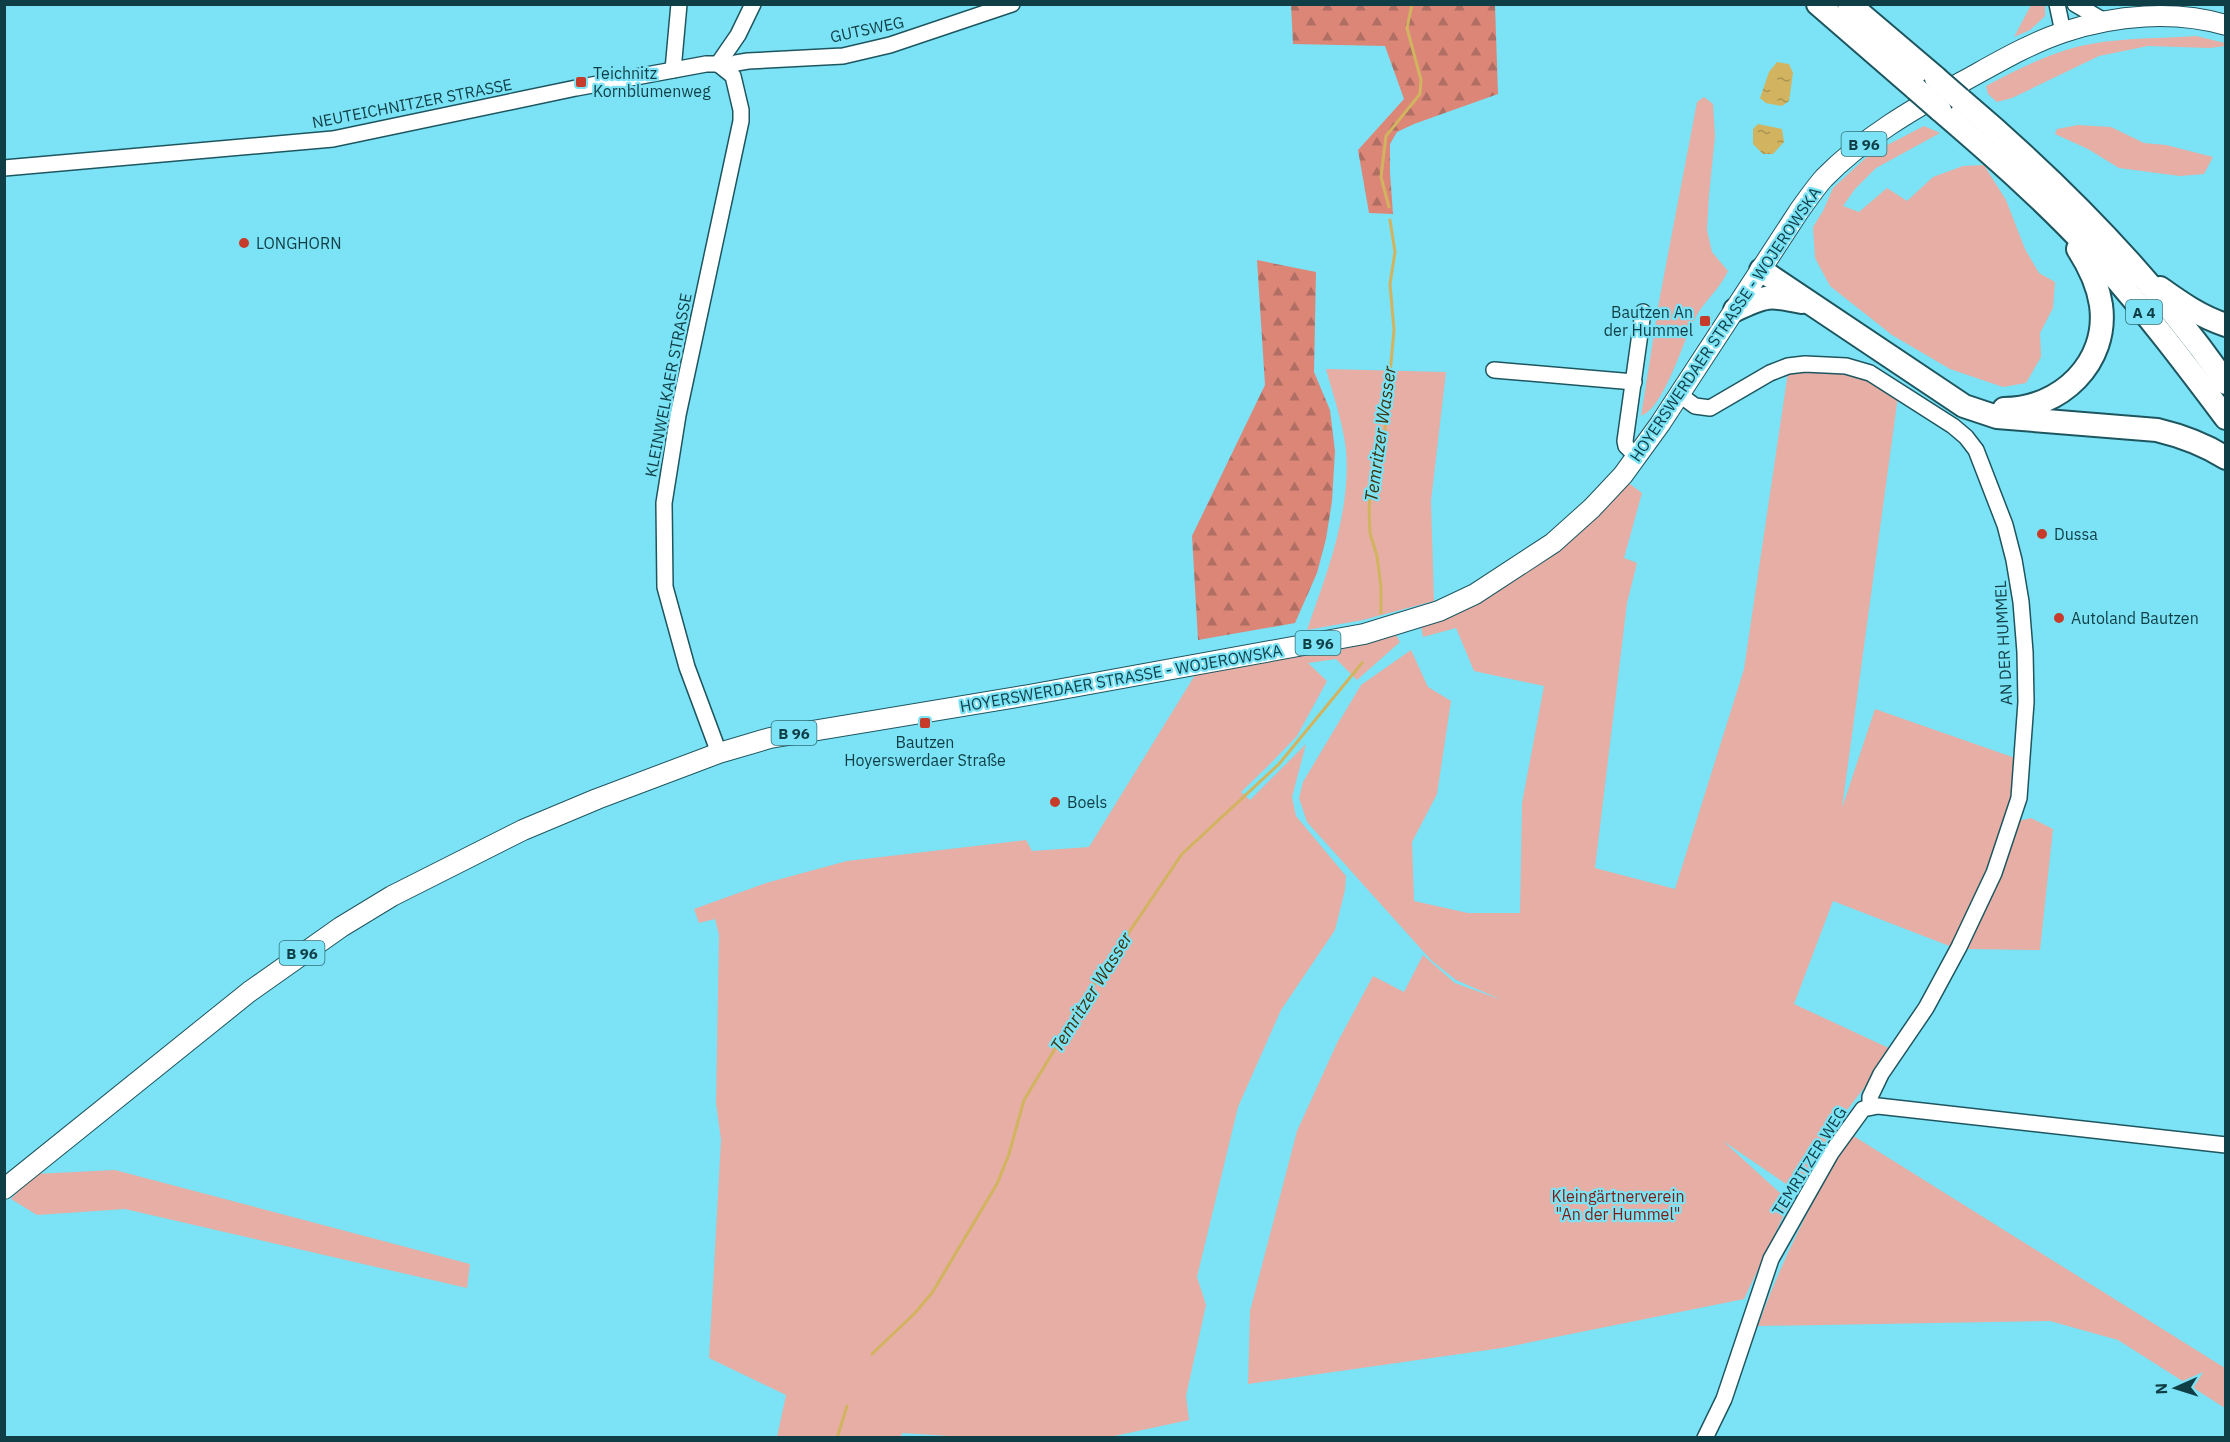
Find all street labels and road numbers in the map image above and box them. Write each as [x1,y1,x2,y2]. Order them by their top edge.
street label: GUTSWEG [828,11,906,47]
street label: NEUTEICHNITZER STRASSE [310,74,514,132]
road number: B 96 [1842,132,1886,156]
street label: HOYERSWERDAER STRASSE - WOJEROWSKA [1625,183,1825,465]
street label: KLEINWELKAER STRASSE [640,291,696,479]
road number: A 4 [2126,300,2162,324]
street label: AN DER HUMMEL [1990,580,2016,706]
road number: B 96 [1296,631,1340,655]
street label: HOYERSWERDAER STRASSE - WOJEROWSKA [958,640,1284,716]
road number: B 96 [772,721,816,745]
road number: B 96 [280,941,324,965]
street label: TEMRITZER WEG [1768,1103,1850,1219]

